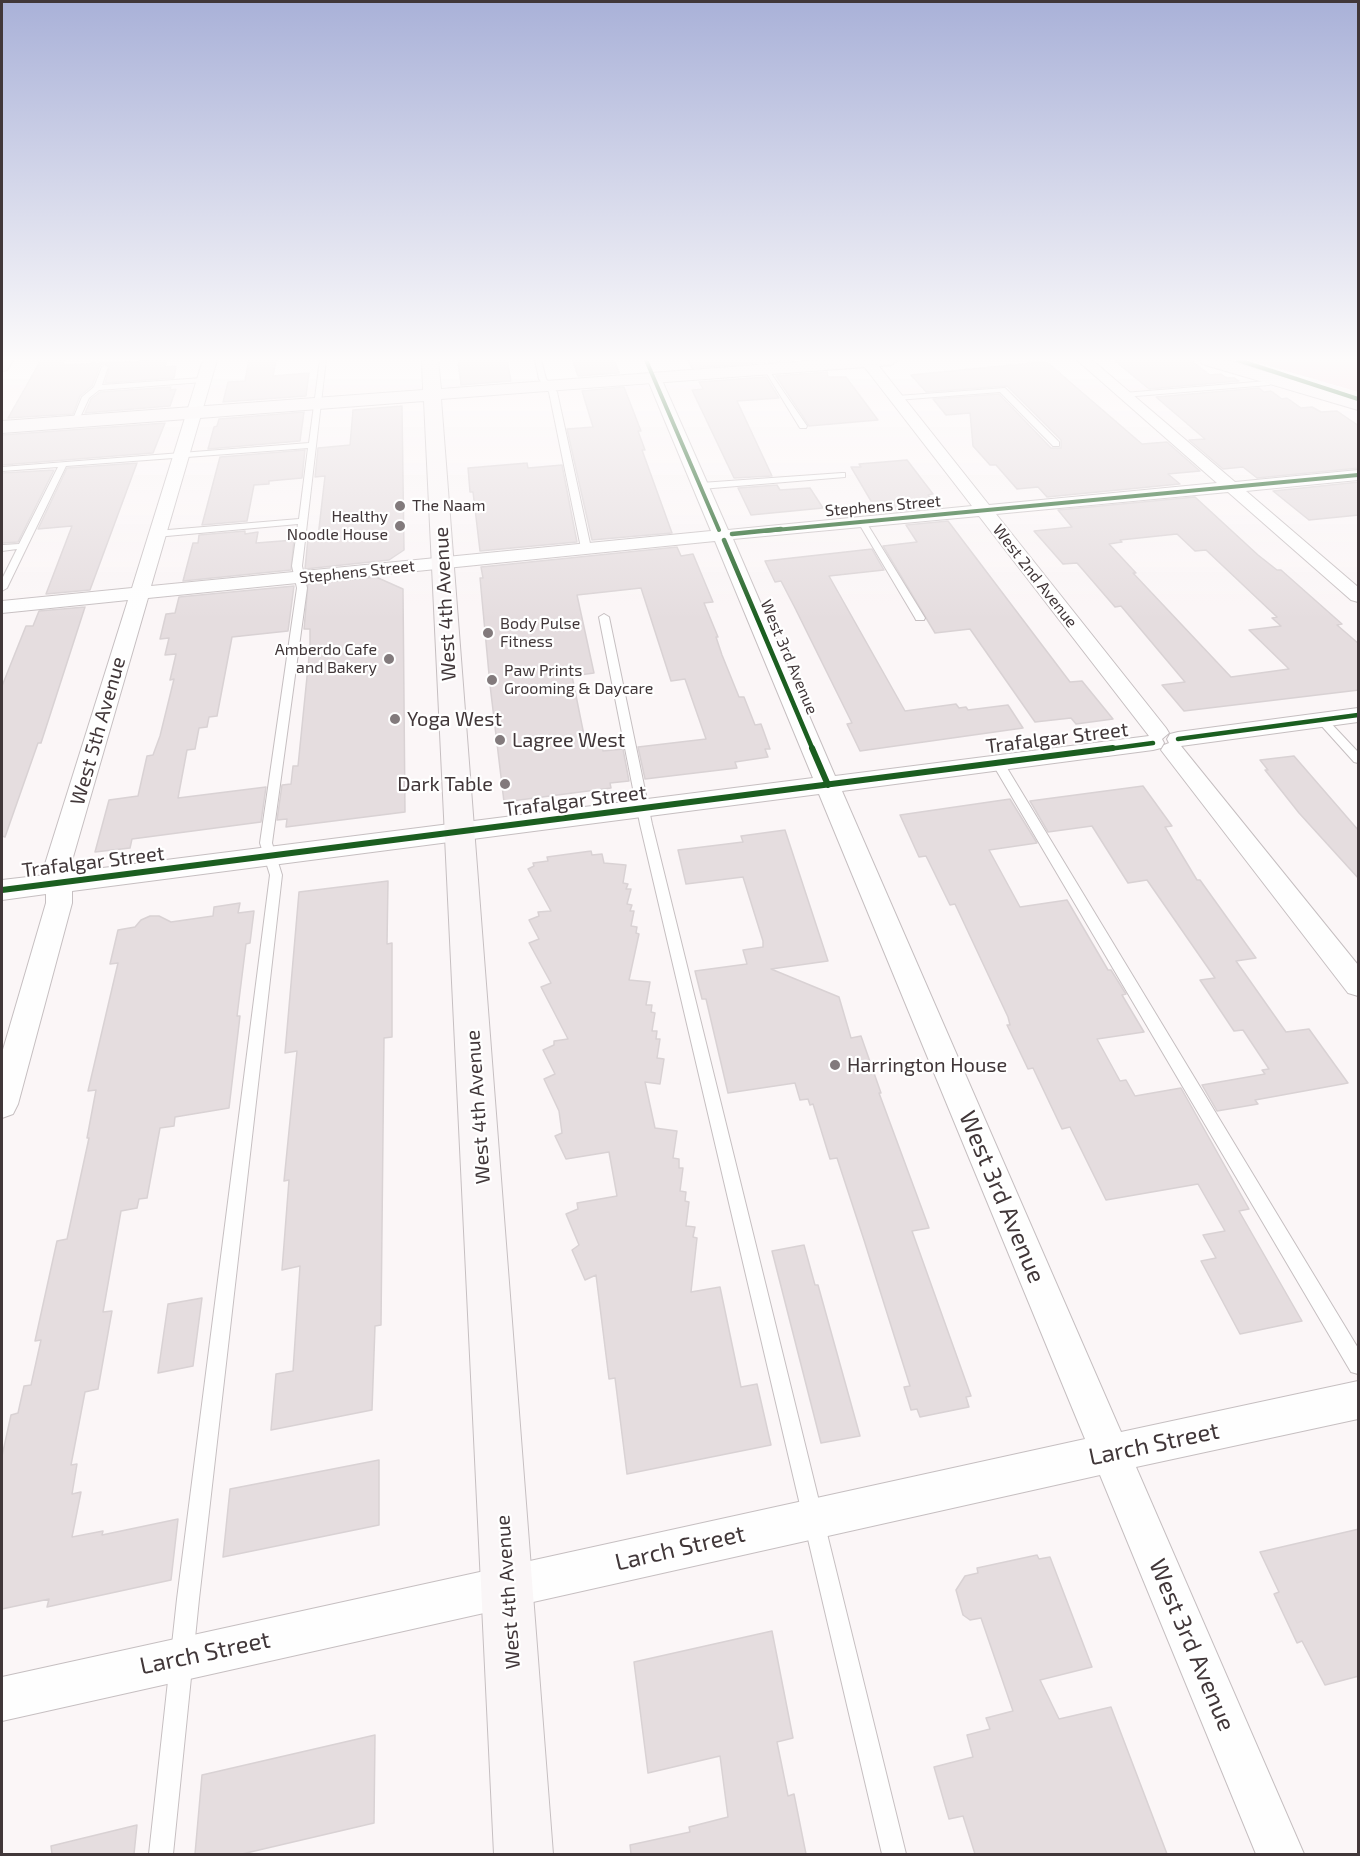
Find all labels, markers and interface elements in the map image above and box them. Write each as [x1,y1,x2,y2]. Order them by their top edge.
street label: Stephens Street [824,491,942,521]
place label: The Naam [412,496,486,516]
marker: The Naam [393,499,407,513]
place label: Healthy Noodle House [287,507,388,545]
marker: Healthy Noodle House [393,519,407,533]
street label: West 2nd Avenue [989,520,1081,632]
street label: West 4th Avenue [429,526,461,682]
street label: Stephens Street [298,556,416,588]
street label: West 3rd Avenue [756,597,822,717]
place label: Body Pulse Fitness [500,614,580,652]
marker: Body Pulse Fitness [481,626,495,640]
place label: Amberdo Cafe and Bakery [275,640,377,678]
marker: Amberdo Cafe and Bakery [382,652,396,666]
street label: West 5th Avenue [65,654,131,808]
place label: Paw Prints Grooming & Daycare [504,661,653,699]
marker: Paw Prints Grooming & Daycare [485,673,499,687]
place label: Yoga West [407,707,502,731]
marker: Yoga West [388,712,402,726]
street label: Trafalgar Street [984,717,1130,759]
place label: Lagree West [512,728,625,752]
marker: Lagree West [493,733,507,747]
place label: Dark Table [397,772,493,796]
marker: Dark Table [498,777,512,791]
street label: Trafalgar Street [502,780,648,822]
street label: Trafalgar Street [20,841,166,883]
street label: West 4th Avenue [461,1029,495,1185]
place label: Harrington House [847,1053,1007,1077]
marker: Harrington House [828,1058,842,1072]
street label: West 3rd Avenue [953,1107,1051,1287]
street label: Larch Street [1086,1416,1222,1472]
street label: West 4th Avenue [491,1514,525,1670]
street label: Larch Street [612,1519,748,1577]
street label: West 3rd Avenue [1143,1555,1241,1735]
street label: Larch Street [137,1625,273,1681]

